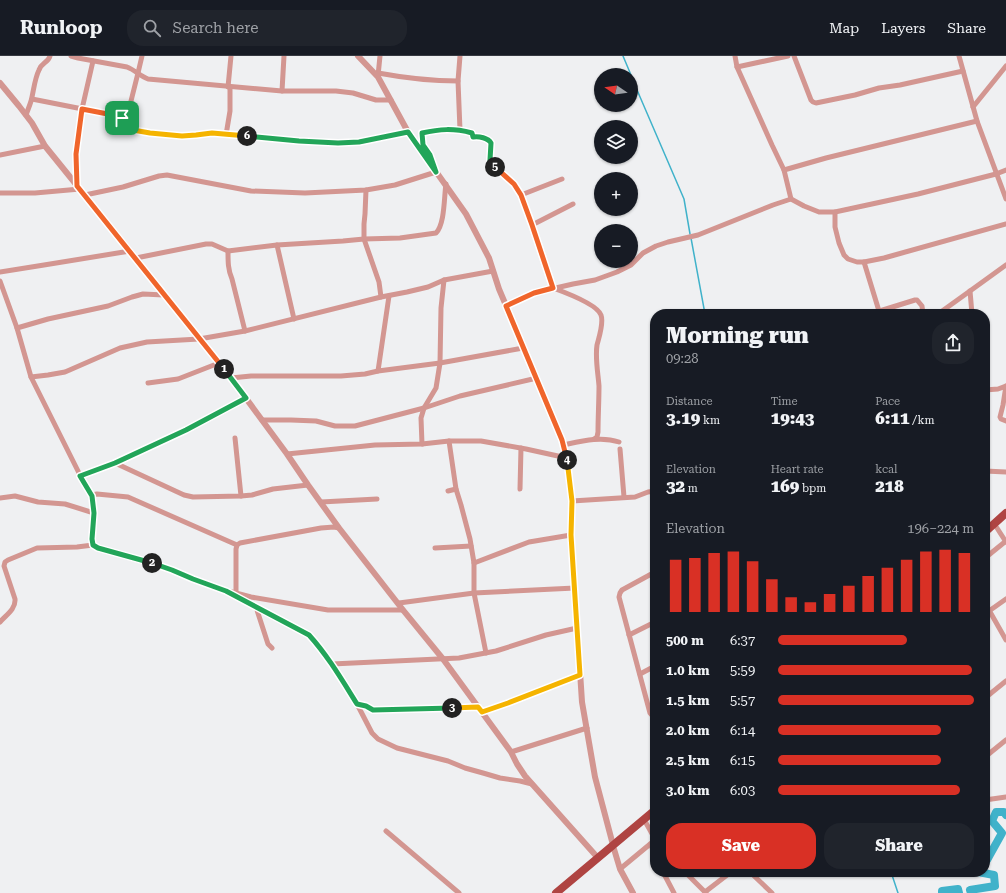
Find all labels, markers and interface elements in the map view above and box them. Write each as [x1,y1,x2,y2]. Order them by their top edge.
search box [127,10,407,46]
text: Runloop [20,16,103,39]
icon: search [141,17,163,39]
text: Search here [173,19,259,37]
text: Map [829,20,859,36]
text: Layers [881,20,925,36]
text: Share [947,20,986,36]
north arrow [594,68,638,112]
map controls [594,68,638,268]
pin [105,101,139,135]
icon: arrive [111,107,133,129]
button: layers [594,120,638,164]
pin: 6 [237,126,257,146]
text: 6 [244,129,250,142]
pin: 5 [485,157,505,177]
text: 5 [492,160,498,173]
button: + [594,172,638,216]
button: − [594,224,638,268]
button: share [932,322,974,364]
text: Morning run [666,323,809,348]
text: 09:28 [666,351,698,366]
pin: 1 [214,359,234,379]
text: 1 [221,362,227,375]
text: Distance [666,395,713,408]
text: Time [771,395,798,408]
text: Pace [875,395,900,408]
text: 3.19 [666,408,700,428]
text: 19:43 [771,408,814,428]
text: 6:11 [875,408,910,428]
text: km [700,414,720,427]
text: /km [910,414,935,427]
pin: 4 [557,450,577,470]
text: 4 [564,453,570,466]
text: Elevation [666,463,716,476]
text: Heart rate [771,463,824,476]
text: kcal [875,463,897,476]
text: 32 [666,476,685,496]
text: 169 [771,476,799,496]
text: 218 [875,476,904,496]
text: m [685,482,698,495]
text: bpm [799,482,826,495]
text: Elevation [666,521,725,536]
text: 196–224 m [907,521,974,536]
pin: 2 [142,553,162,573]
text: 2 [149,556,155,569]
text: 500 m [666,633,704,648]
text: 6:37 [730,633,755,648]
text: 1.0 km [666,663,709,678]
text: 5:59 [730,663,755,678]
text: 1.5 km [666,693,709,708]
text: 5:57 [730,693,755,708]
pin: 3 [442,698,462,718]
text: 3 [449,701,455,714]
text: 2.0 km [666,723,709,738]
text: 6:14 [730,723,755,738]
text: 2.5 km [666,753,709,768]
text: 6:15 [730,753,755,768]
text: 3.0 km [666,783,709,798]
text: 6:03 [730,783,755,798]
button: Save [666,823,816,869]
button: Share [824,823,974,869]

